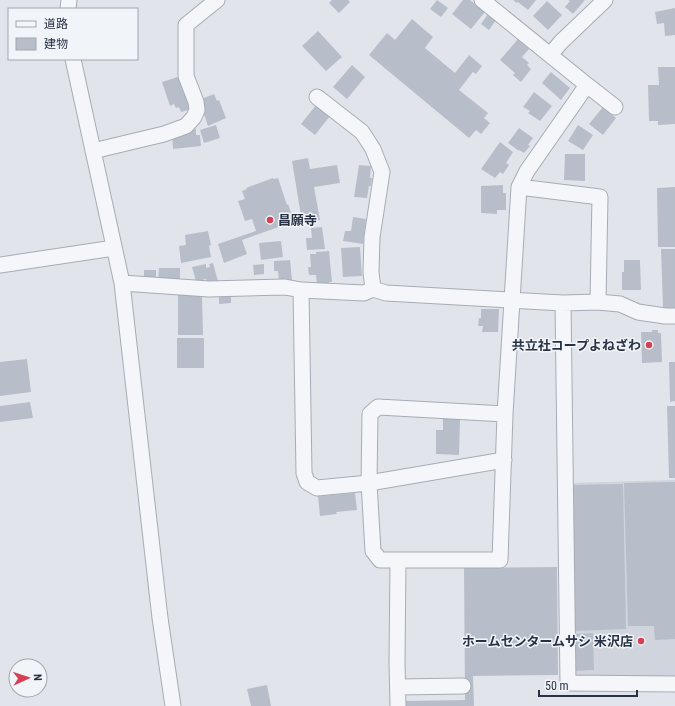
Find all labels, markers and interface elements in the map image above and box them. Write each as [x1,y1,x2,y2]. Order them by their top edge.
legend [8,8,138,60]
text: 道路 [44,17,68,31]
text: 建物 [44,37,68,51]
place label: 昌願寺 [278,213,317,228]
marker: 昌願寺 [265,215,275,225]
place label: 共立社コープよねざわ [512,338,641,353]
marker: 共立社コープよねざわ [644,340,654,350]
place label: ホームセンタームサシ 米沢店 [462,634,633,649]
marker: ホームセンタームサシ 米沢店 [636,636,646,646]
north arrow [8,658,48,698]
scale bar [539,672,637,698]
text: N [31,674,44,681]
text: 50 m [545,679,569,693]

